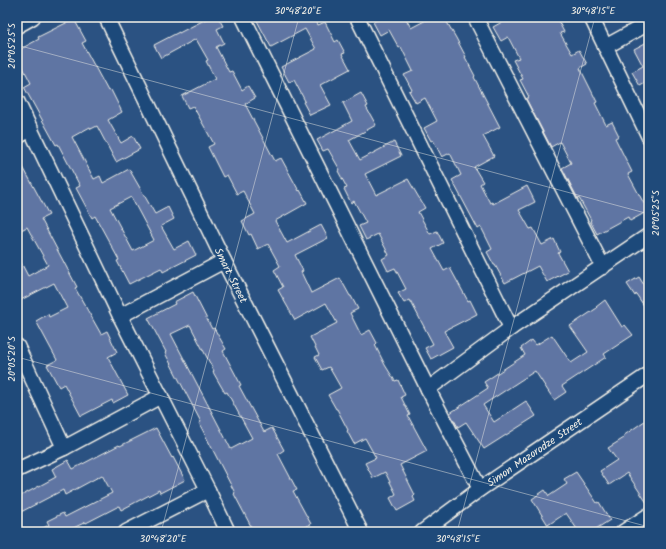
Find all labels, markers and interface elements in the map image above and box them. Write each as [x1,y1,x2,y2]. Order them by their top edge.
text: 30°48'20"E [274,3,323,19]
text: 30°48'15"E [571,3,617,19]
text: 20°05'25"S [4,22,20,69]
text: 20°05'25"S [648,189,664,236]
street label: Smart Street [209,245,252,307]
text: 20°05'20"S [4,336,20,382]
street label: Simon Mazorodze Street [483,413,587,492]
text: 30°48'20"E [139,531,188,547]
text: 30°48'15"E [436,531,482,547]

